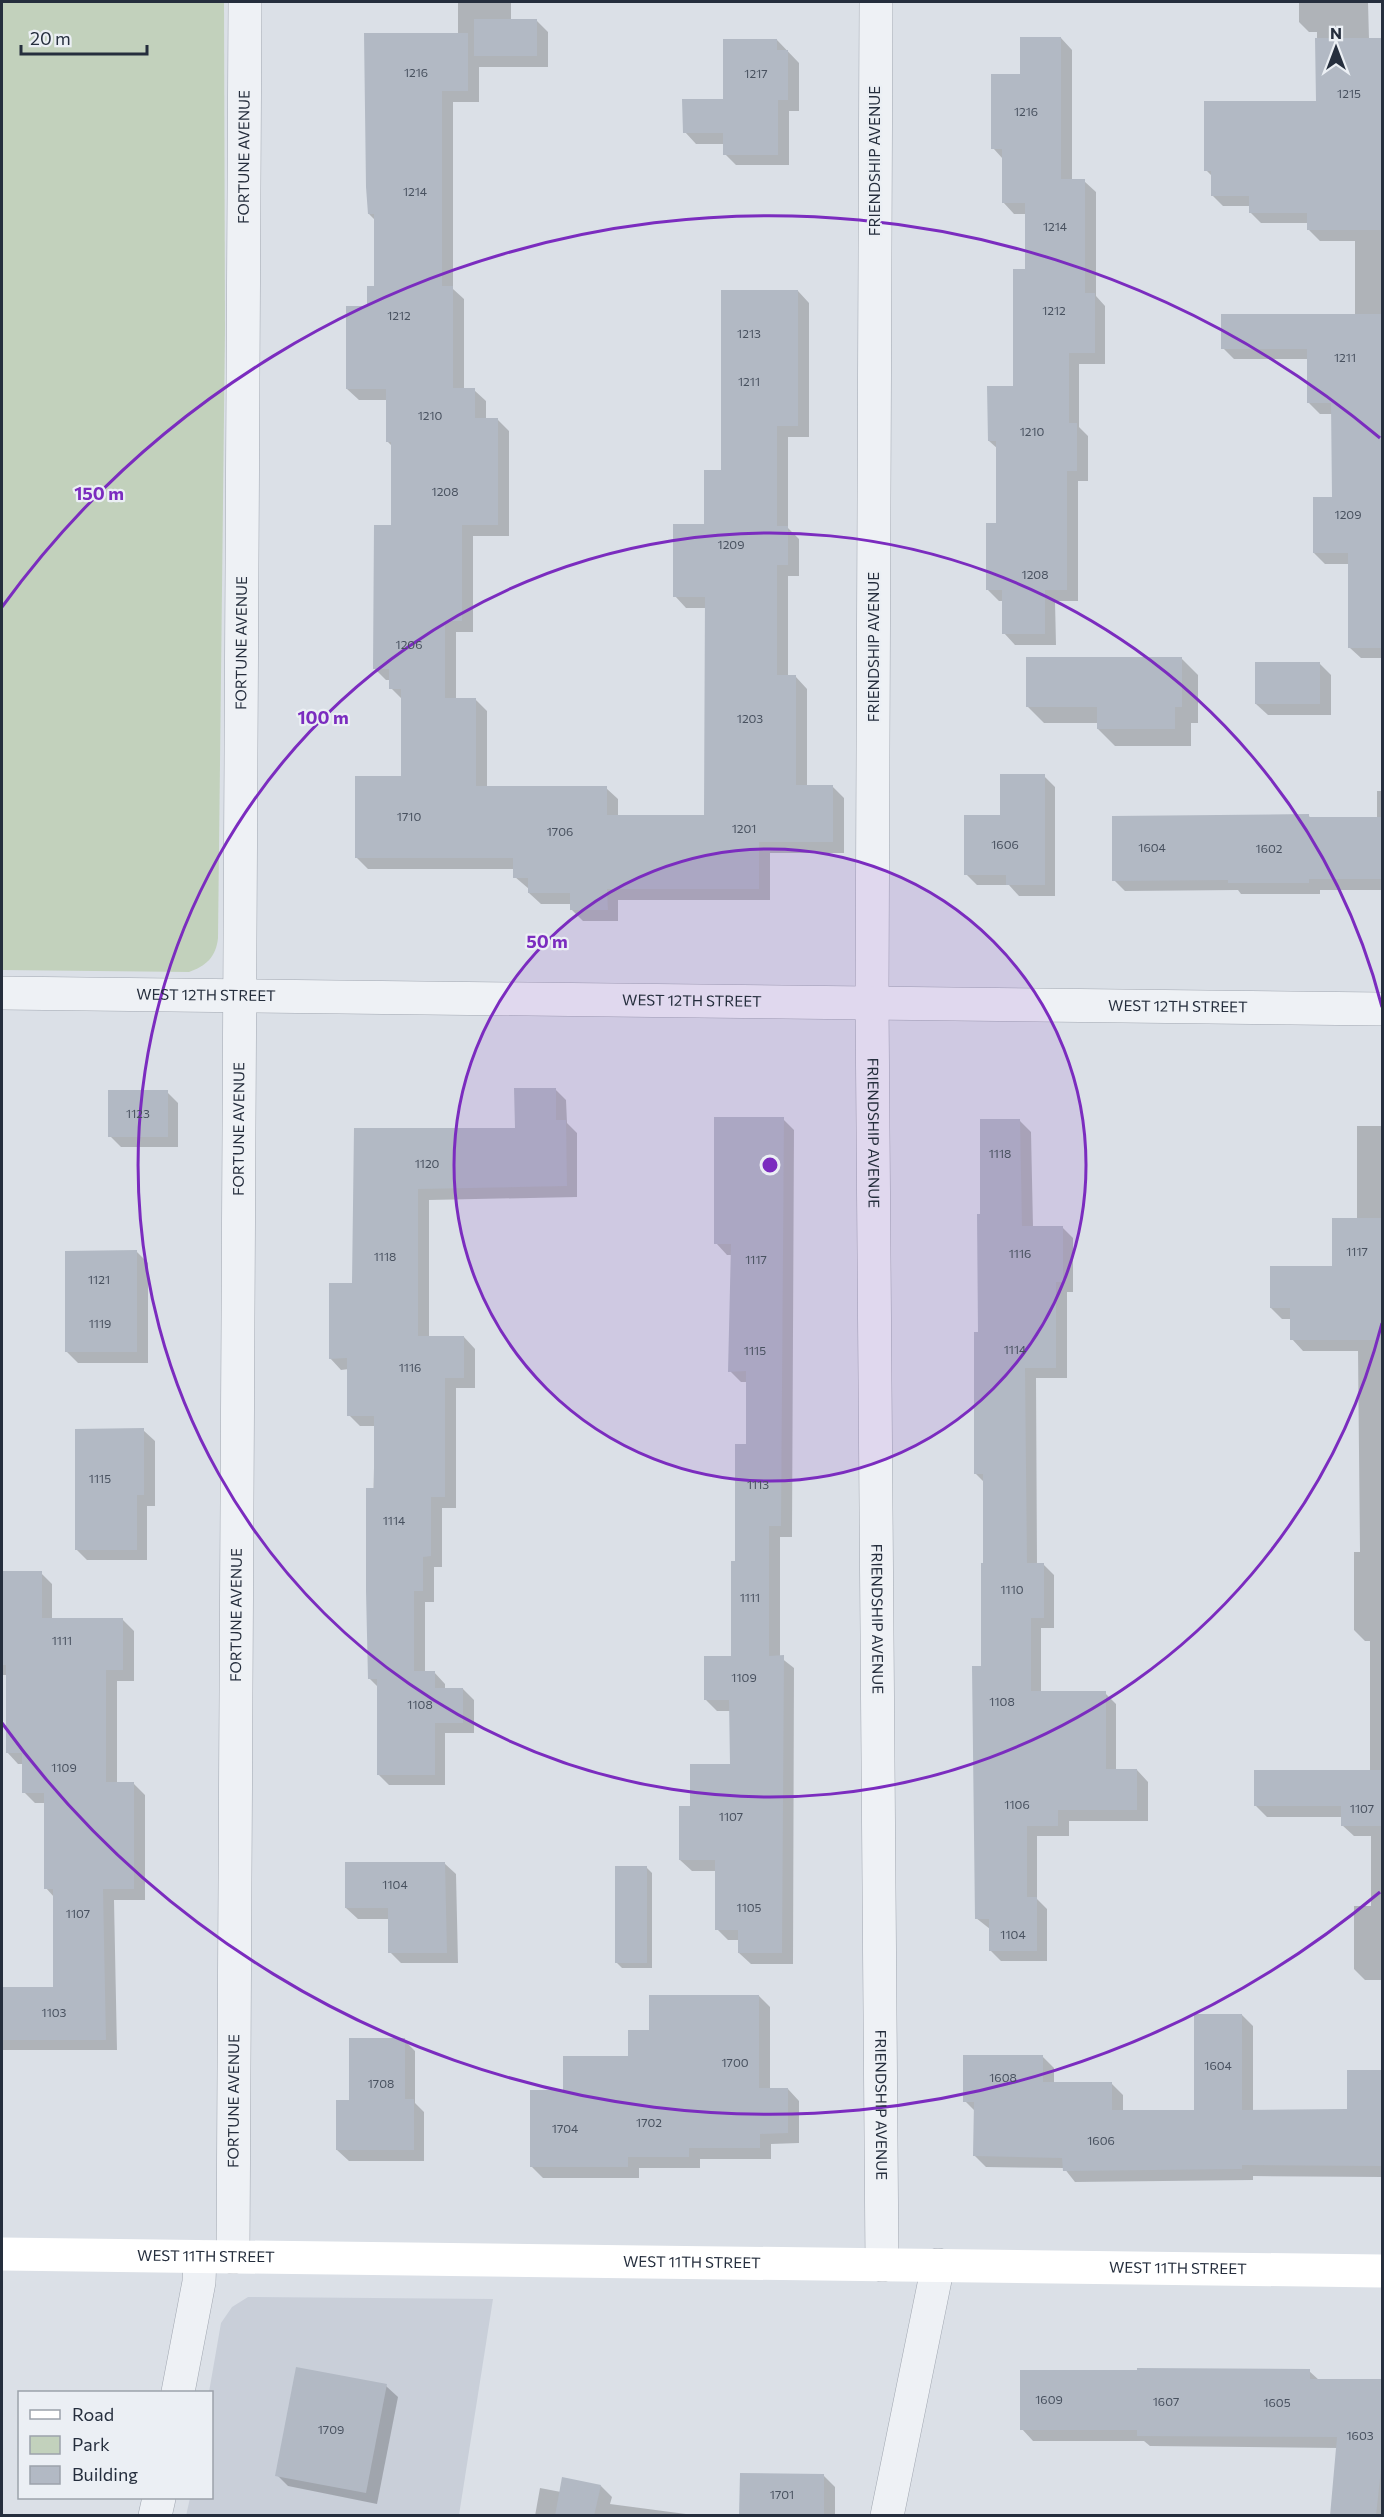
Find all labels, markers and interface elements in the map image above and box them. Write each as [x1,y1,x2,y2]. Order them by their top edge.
scale bar [21,18,147,56]
north arrow [1306,18,1366,78]
text: N [1330,23,1342,42]
text: 20 m [30,27,71,49]
house number: 1216 [404,65,428,79]
house number: 1217 [744,66,768,80]
street label: FRIENDSHIP AVENUE [865,86,883,236]
house number: 1215 [1337,86,1361,100]
street label: FORTUNE AVENUE [234,90,253,224]
house number: 1216 [1014,104,1038,118]
house number: 1214 [403,184,427,198]
house number: 1214 [1043,219,1067,233]
house number: 1212 [1042,303,1066,317]
house number: 1212 [387,308,411,322]
house number: 1213 [737,326,761,340]
house number: 1211 [1334,350,1356,364]
house number: 1211 [738,374,760,388]
house number: 1210 [418,408,443,422]
house number: 1210 [1020,424,1045,438]
text: 150 m [74,482,124,504]
house number: 1208 [432,484,458,498]
house number: 1209 [1335,507,1361,521]
house number: 1209 [718,537,744,551]
house number: 1208 [1022,567,1048,581]
street label: FRIENDSHIP AVENUE [864,572,882,722]
street label: FORTUNE AVENUE [231,576,250,710]
house number: 1206 [396,637,422,651]
text: 100 m [297,706,349,728]
house number: 1203 [737,711,763,725]
house number: 1710 [397,809,421,823]
house number: 1201 [732,821,756,835]
house number: 1706 [547,824,573,838]
house number: 1606 [991,837,1019,851]
house number: 1604 [1138,840,1166,854]
house number: 1602 [1256,841,1283,855]
text: 50 m [526,930,568,952]
street label: WEST 12TH STREET [136,985,276,1004]
street label: WEST 12TH STREET [622,990,762,1010]
street label: WEST 12TH STREET [1108,996,1248,1015]
street label: FRIENDSHIP AVENUE [864,1058,884,1208]
street label: FORTUNE AVENUE [229,1062,247,1196]
house number: 1123 [126,1106,150,1120]
house number: 1118 [989,1146,1011,1160]
centre of rings [760,1155,780,1175]
house number: 1120 [415,1156,440,1170]
house number: 1117 [1346,1244,1368,1258]
house number: 1116 [1009,1246,1031,1260]
house number: 1118 [374,1249,396,1263]
house number: 1117 [745,1252,767,1266]
house number: 1121 [88,1272,110,1286]
house number: 1119 [89,1316,111,1330]
house number: 1114 [1004,1342,1026,1356]
house number: 1115 [744,1343,766,1357]
house number: 1116 [399,1360,421,1374]
house number: 1115 [89,1471,111,1485]
house number: 1113 [747,1477,769,1491]
house number: 1114 [383,1513,405,1527]
street label: FRIENDSHIP AVENUE [868,1544,887,1694]
street label: FORTUNE AVENUE [226,1548,245,1682]
house number: 1110 [1000,1582,1024,1596]
house number: 1111 [740,1590,760,1604]
house number: 1111 [52,1633,72,1647]
house number: 1109 [731,1670,757,1684]
house number: 1108 [989,1694,1015,1708]
house number: 1108 [407,1697,433,1711]
house number: 1109 [51,1760,77,1774]
house number: 1106 [1004,1797,1030,1811]
house number: 1107 [1350,1801,1374,1815]
house number: 1107 [719,1809,743,1823]
house number: 1104 [382,1877,408,1891]
house number: 1105 [737,1900,762,1914]
house number: 1107 [66,1906,90,1920]
house number: 1104 [1000,1927,1026,1941]
house number: 1103 [42,2005,67,2019]
street label: FRIENDSHIP AVENUE [872,2030,891,2180]
street label: FORTUNE AVENUE [223,2034,242,2168]
house number: 1700 [721,2055,749,2069]
house number: 1604 [1204,2058,1232,2072]
house number: 1608 [989,2070,1017,2084]
house number: 1708 [368,2076,394,2090]
house number: 1702 [636,2115,662,2129]
house number: 1704 [552,2121,578,2135]
house number: 1606 [1087,2133,1115,2147]
street label: WEST 11TH STREET [137,2246,275,2265]
street label: WEST 11TH STREET [623,2252,761,2271]
street label: WEST 11TH STREET [1109,2258,1247,2277]
legend [18,2391,213,2499]
house number: 1609 [1035,2392,1063,2406]
house number: 1607 [1153,2394,1179,2408]
house number: 1605 [1263,2395,1291,2409]
text: Road [72,2403,114,2425]
house number: 1709 [318,2422,344,2436]
house number: 1603 [1346,2428,1374,2442]
text: Park [72,2433,110,2455]
text: Building [72,2463,138,2485]
house number: 1701 [770,2487,794,2501]

